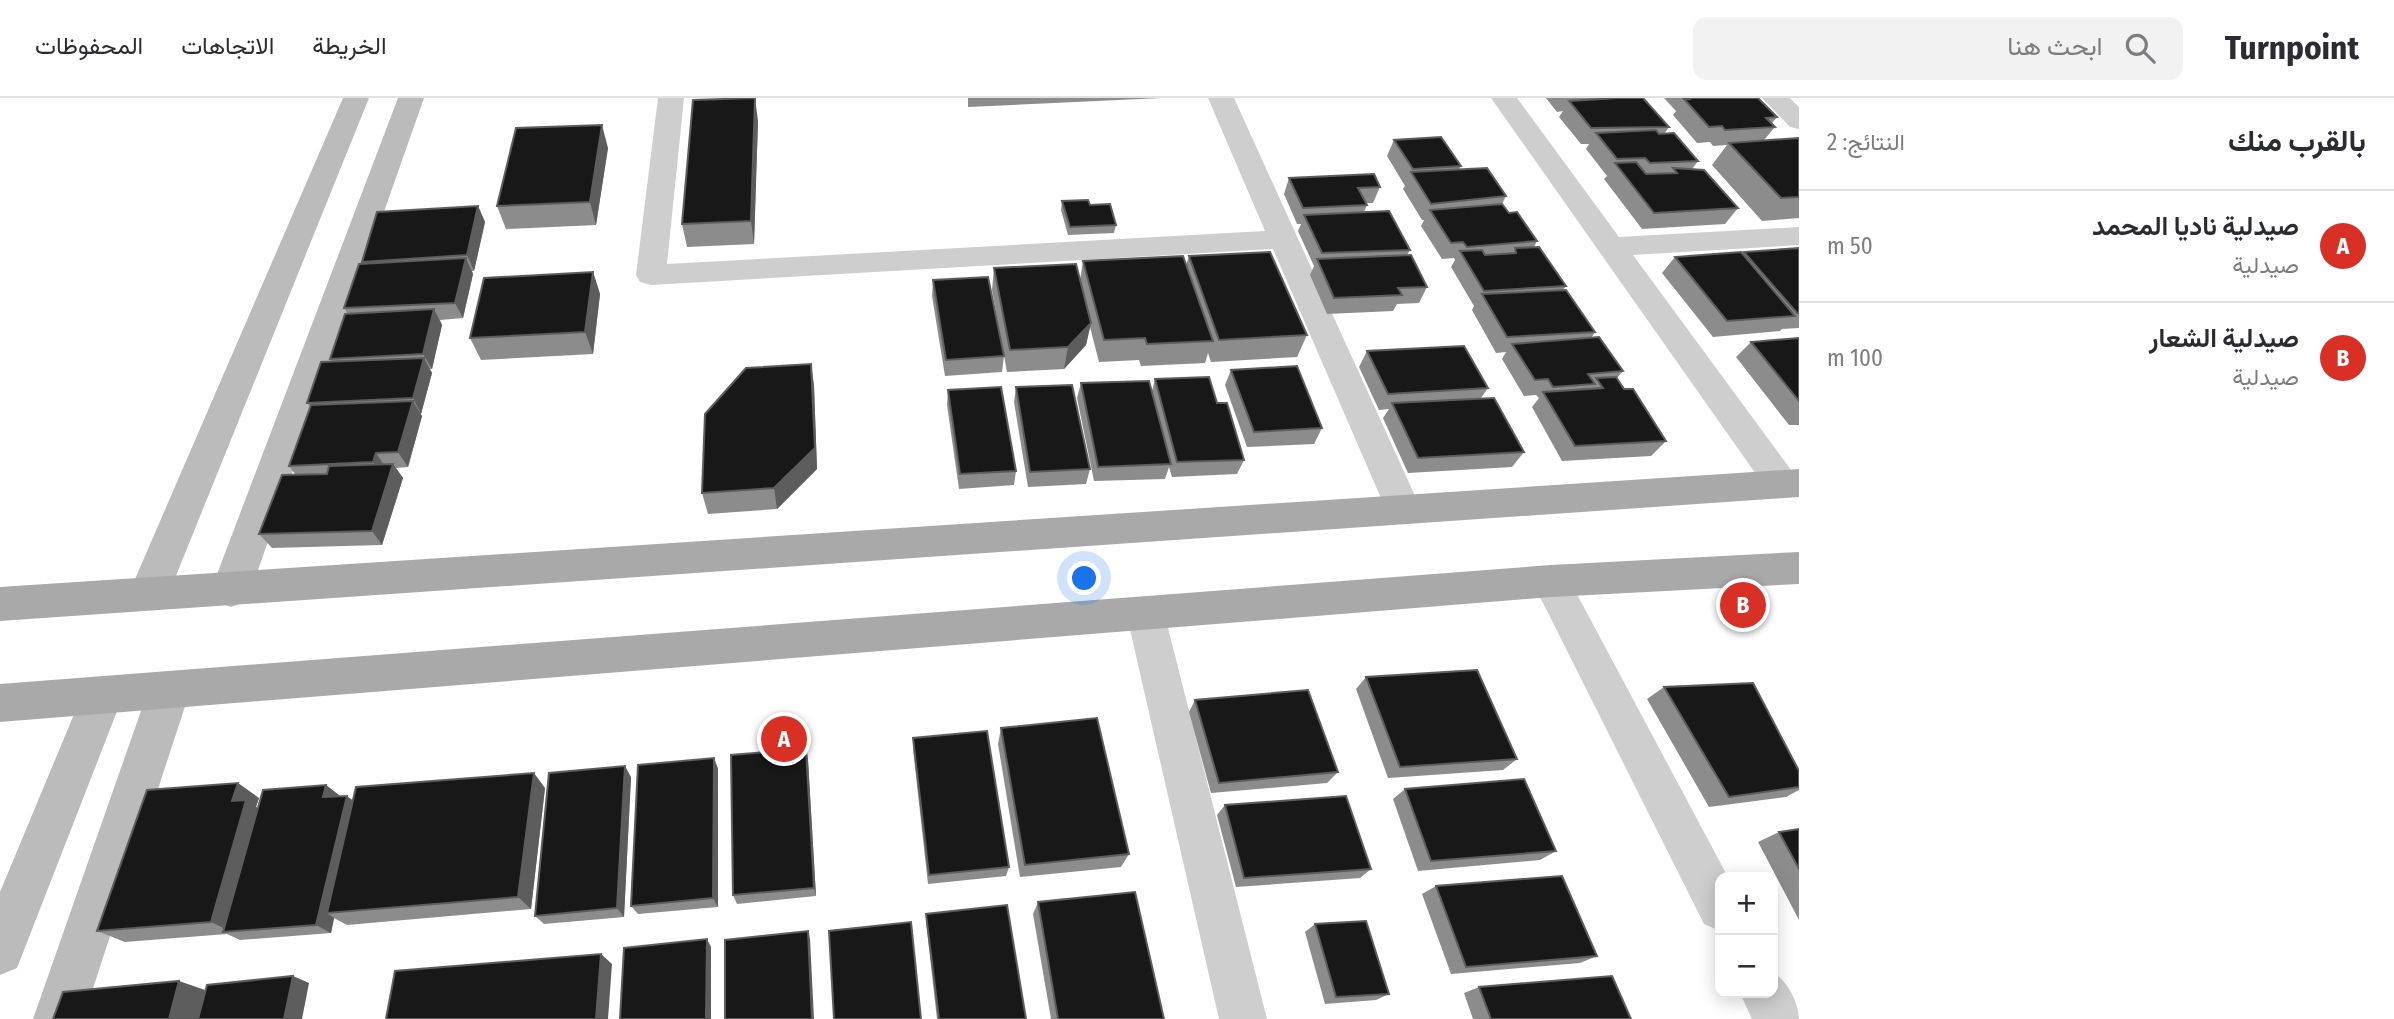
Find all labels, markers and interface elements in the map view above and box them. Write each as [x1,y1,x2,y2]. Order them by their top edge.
search box [1693,17,2183,80]
text: Turnpoint [2225,28,2359,68]
icon: search [2121,29,2159,67]
text: ابحث هنا [2007,31,2103,62]
text: المحفوظات [35,32,143,60]
text: الاتجاهات [181,32,274,60]
text: الخريطة [312,32,387,60]
text: بالقرب منك [2228,123,2366,159]
text: النتائج: 2 [1827,128,1905,156]
text: صيدلية ناديا المحمد [2092,211,2299,242]
text: 50 m [1827,232,1873,260]
text: A [2337,232,2349,260]
text: صيدلية [2232,251,2299,279]
text: صيدلية الشعار [2149,323,2299,354]
text: 100 m [1827,344,1883,372]
text: B [2337,344,2349,372]
text: صيدلية [2232,363,2299,391]
your location [1067,561,1101,595]
pin: B [1720,579,1766,631]
pin: A [761,713,807,765]
map controls [1715,872,1778,998]
button: + [1715,872,1778,935]
button: − [1715,935,1778,998]

